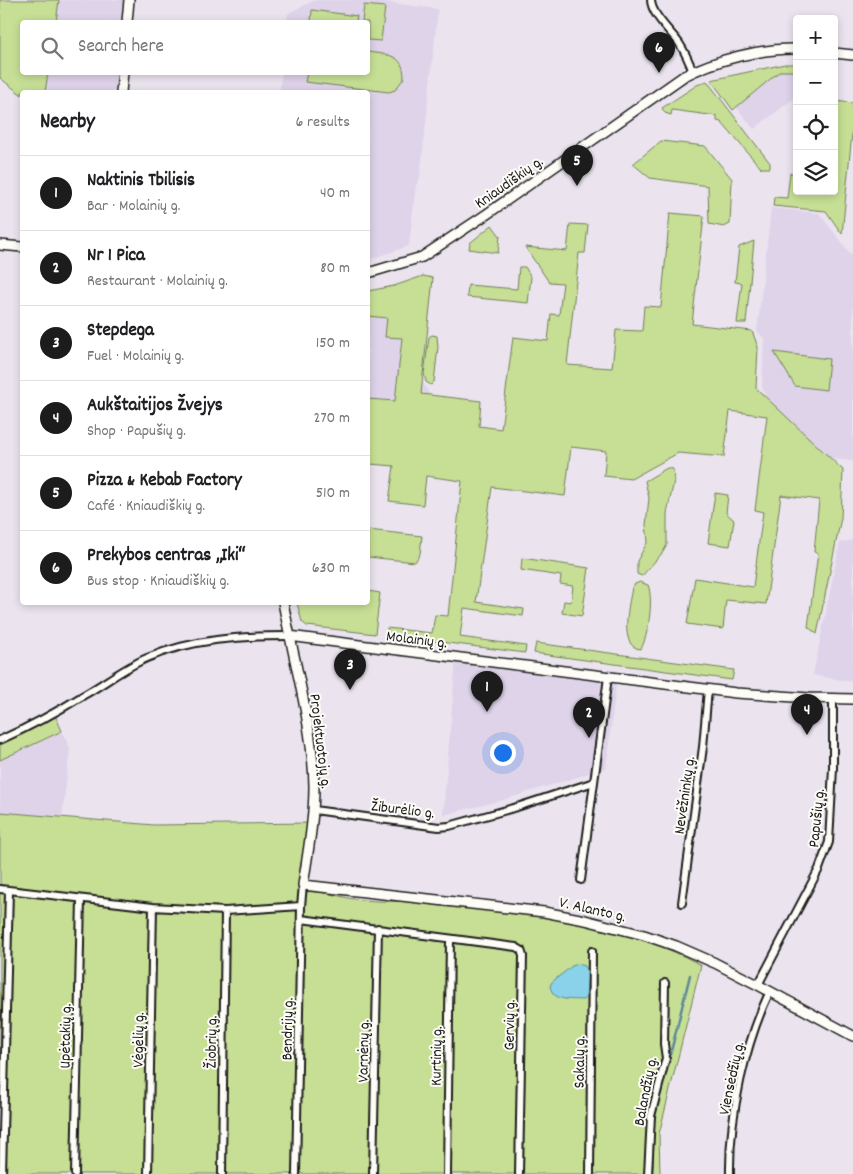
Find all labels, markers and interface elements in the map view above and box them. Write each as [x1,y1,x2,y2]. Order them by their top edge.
map controls [793,15,838,195]
button: + [793,15,838,60]
search box [20,20,370,75]
pin: 6 [643,32,675,73]
icon: search [38,34,66,62]
text: Search here [78,34,164,61]
button: − [793,60,838,105]
button: locate [793,105,838,150]
text: Nearby [40,108,95,138]
text: 6 results [295,111,350,134]
pin: 5 [561,145,593,186]
button: layers [793,150,838,195]
street label: Kniaudiškių g. [470,151,548,215]
text: Naktinis Tbilisis [87,168,195,195]
text: 1 [54,182,58,205]
text: 40 m [320,182,350,205]
text: Bar · Molainių g. [87,195,180,218]
text: Nr 1 Pica [87,243,145,270]
text: 2 [53,257,60,280]
text: 80 m [320,257,350,280]
text: Restaurant · Molainių g. [87,270,228,293]
text: Stepdega [87,318,154,345]
text: 3 [52,332,60,355]
text: 150 m [316,332,350,355]
text: Fuel · Molainių g. [87,345,184,368]
text: Aukštaitijos Žvejys [87,393,223,420]
text: 4 [53,407,59,430]
text: 270 m [314,407,350,430]
text: Shop · Papušių g. [87,420,186,443]
text: Pizza & Kebab Factory [87,468,242,495]
text: 5 [52,482,60,505]
text: 510 m [316,482,350,505]
text: Café · Kniaudiškių g. [87,495,205,518]
text: Prekybos centras „Iki“ [87,543,246,570]
text: 6 [52,557,60,580]
text: 630 m [312,557,350,580]
text: Bus stop · Kniaudiškių g. [87,570,229,593]
street label: Molainių g. [385,625,449,656]
pin: 3 [334,649,366,690]
pin: 1 [471,671,503,712]
street label: Projektuotojų g. [302,693,337,790]
pin: 4 [791,694,823,735]
pin: 2 [573,697,605,738]
your location [490,740,516,766]
street label: Nevėžninkų g. [669,755,702,836]
street label: Papušių g. [803,788,832,849]
street label: Žiburėlio g. [370,795,436,826]
street label: V. Alanto g. [557,892,628,929]
street label: Bendrijų g. [276,997,301,1061]
street label: Gervių g. [499,999,522,1051]
street label: Upėtakių g. [54,1003,79,1069]
street label: Vėgėlių g. [128,1012,151,1068]
street label: Žiobrių g. [201,1015,224,1069]
street label: Varnėnų g. [352,1019,377,1083]
street label: Kurtinių g. [425,1026,450,1086]
street label: Sakalų g. [569,1036,592,1089]
street label: Viensėdžių g. [713,1040,751,1118]
street label: Balandžių g. [628,1055,664,1128]

